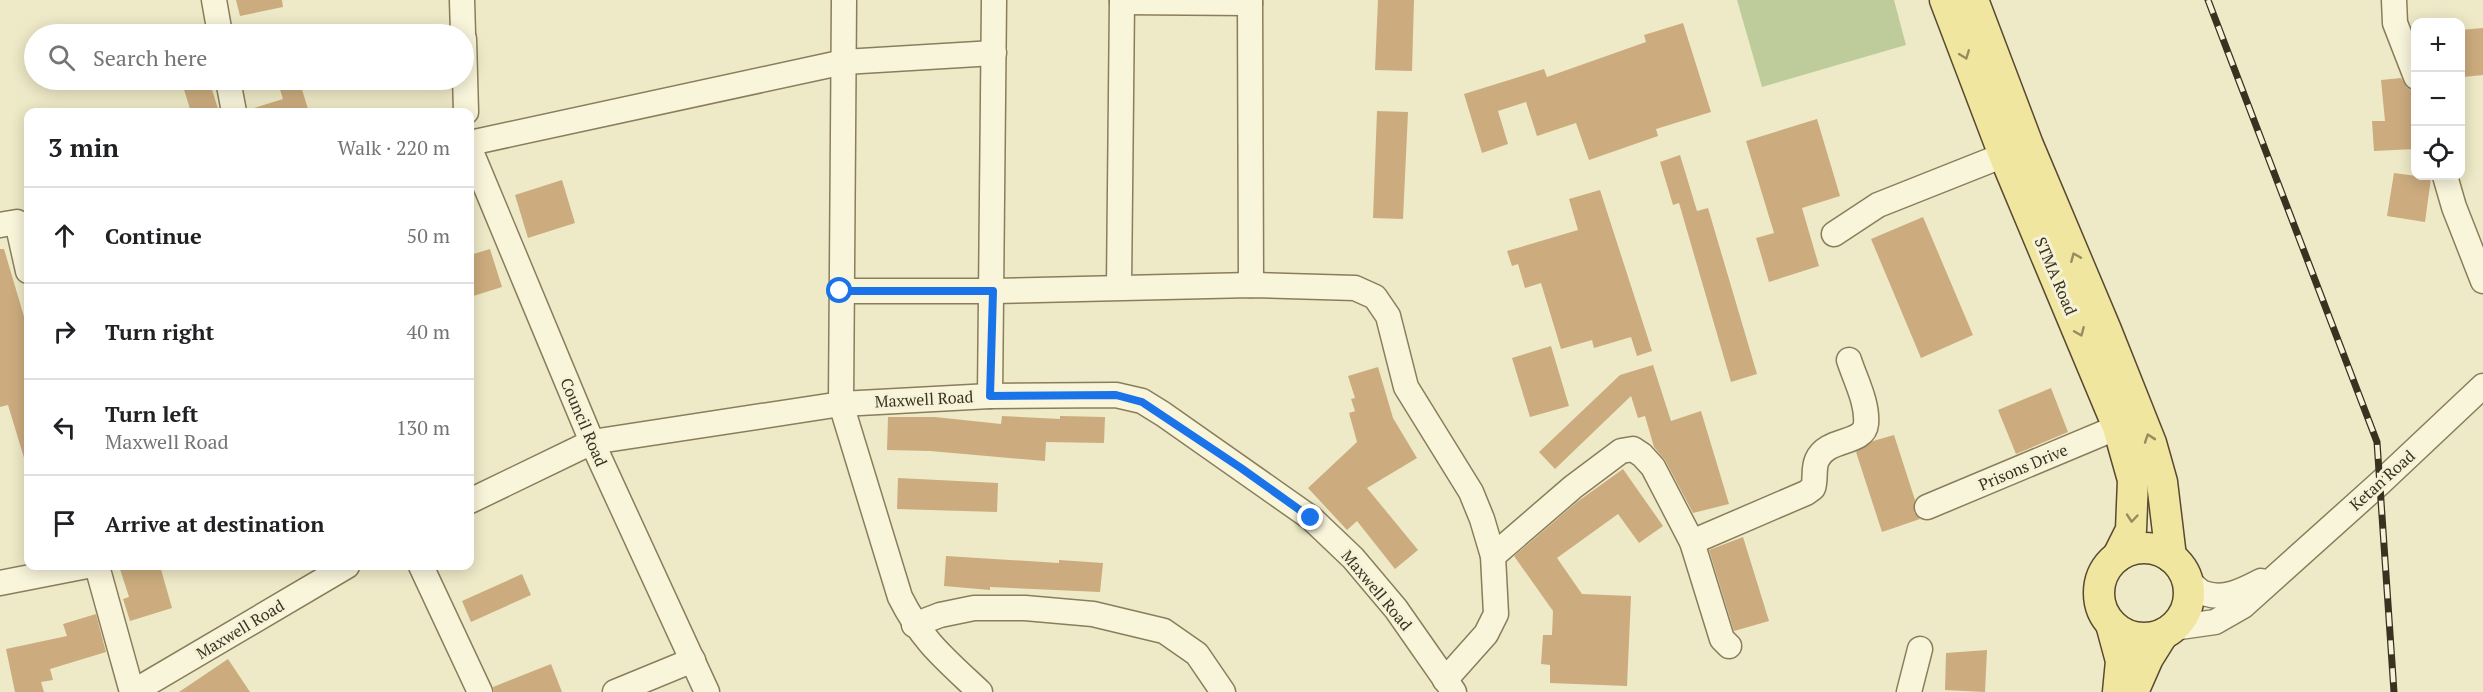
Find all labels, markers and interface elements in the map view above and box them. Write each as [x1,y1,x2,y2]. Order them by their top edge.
map controls [2411,18,2465,180]
button: + [2411,18,2465,72]
search box [24,24,474,90]
icon: search [45,41,78,74]
text: Search here [93,43,207,72]
one-way arrow [1958,49,1971,59]
button: − [2411,72,2465,126]
button: locate [2411,126,2465,180]
text: 3 min [48,130,119,164]
text: Walk · 220 m [338,134,450,161]
icon: ahead [48,219,81,252]
text: Continue [105,221,202,250]
text: 50 m [407,222,450,249]
street label: STMA Road [2030,234,2082,318]
one-way arrow [2070,253,2082,264]
route start [826,277,852,303]
icon: right [48,315,81,348]
text: Turn right [105,317,214,346]
text: 40 m [407,318,450,345]
one-way arrow [2072,326,2084,337]
street label: Council Road [555,374,613,470]
street label: Maxwell Road [874,385,974,413]
text: Turn left [105,399,198,428]
icon: left [48,411,81,444]
text: 130 m [396,414,450,441]
text: Maxwell Road [105,428,229,455]
one-way arrow [2143,433,2156,444]
street label: Prisons Drive [1975,438,2071,496]
street label: Ketan Road [2345,445,2419,515]
route end [1297,504,1323,530]
icon: arrive [48,507,81,540]
text: Arrive at destination [105,509,324,538]
one-way arrow [2126,513,2139,522]
street label: Maxwell Road [1337,545,1417,635]
street label: Maxwell Road [192,594,288,664]

